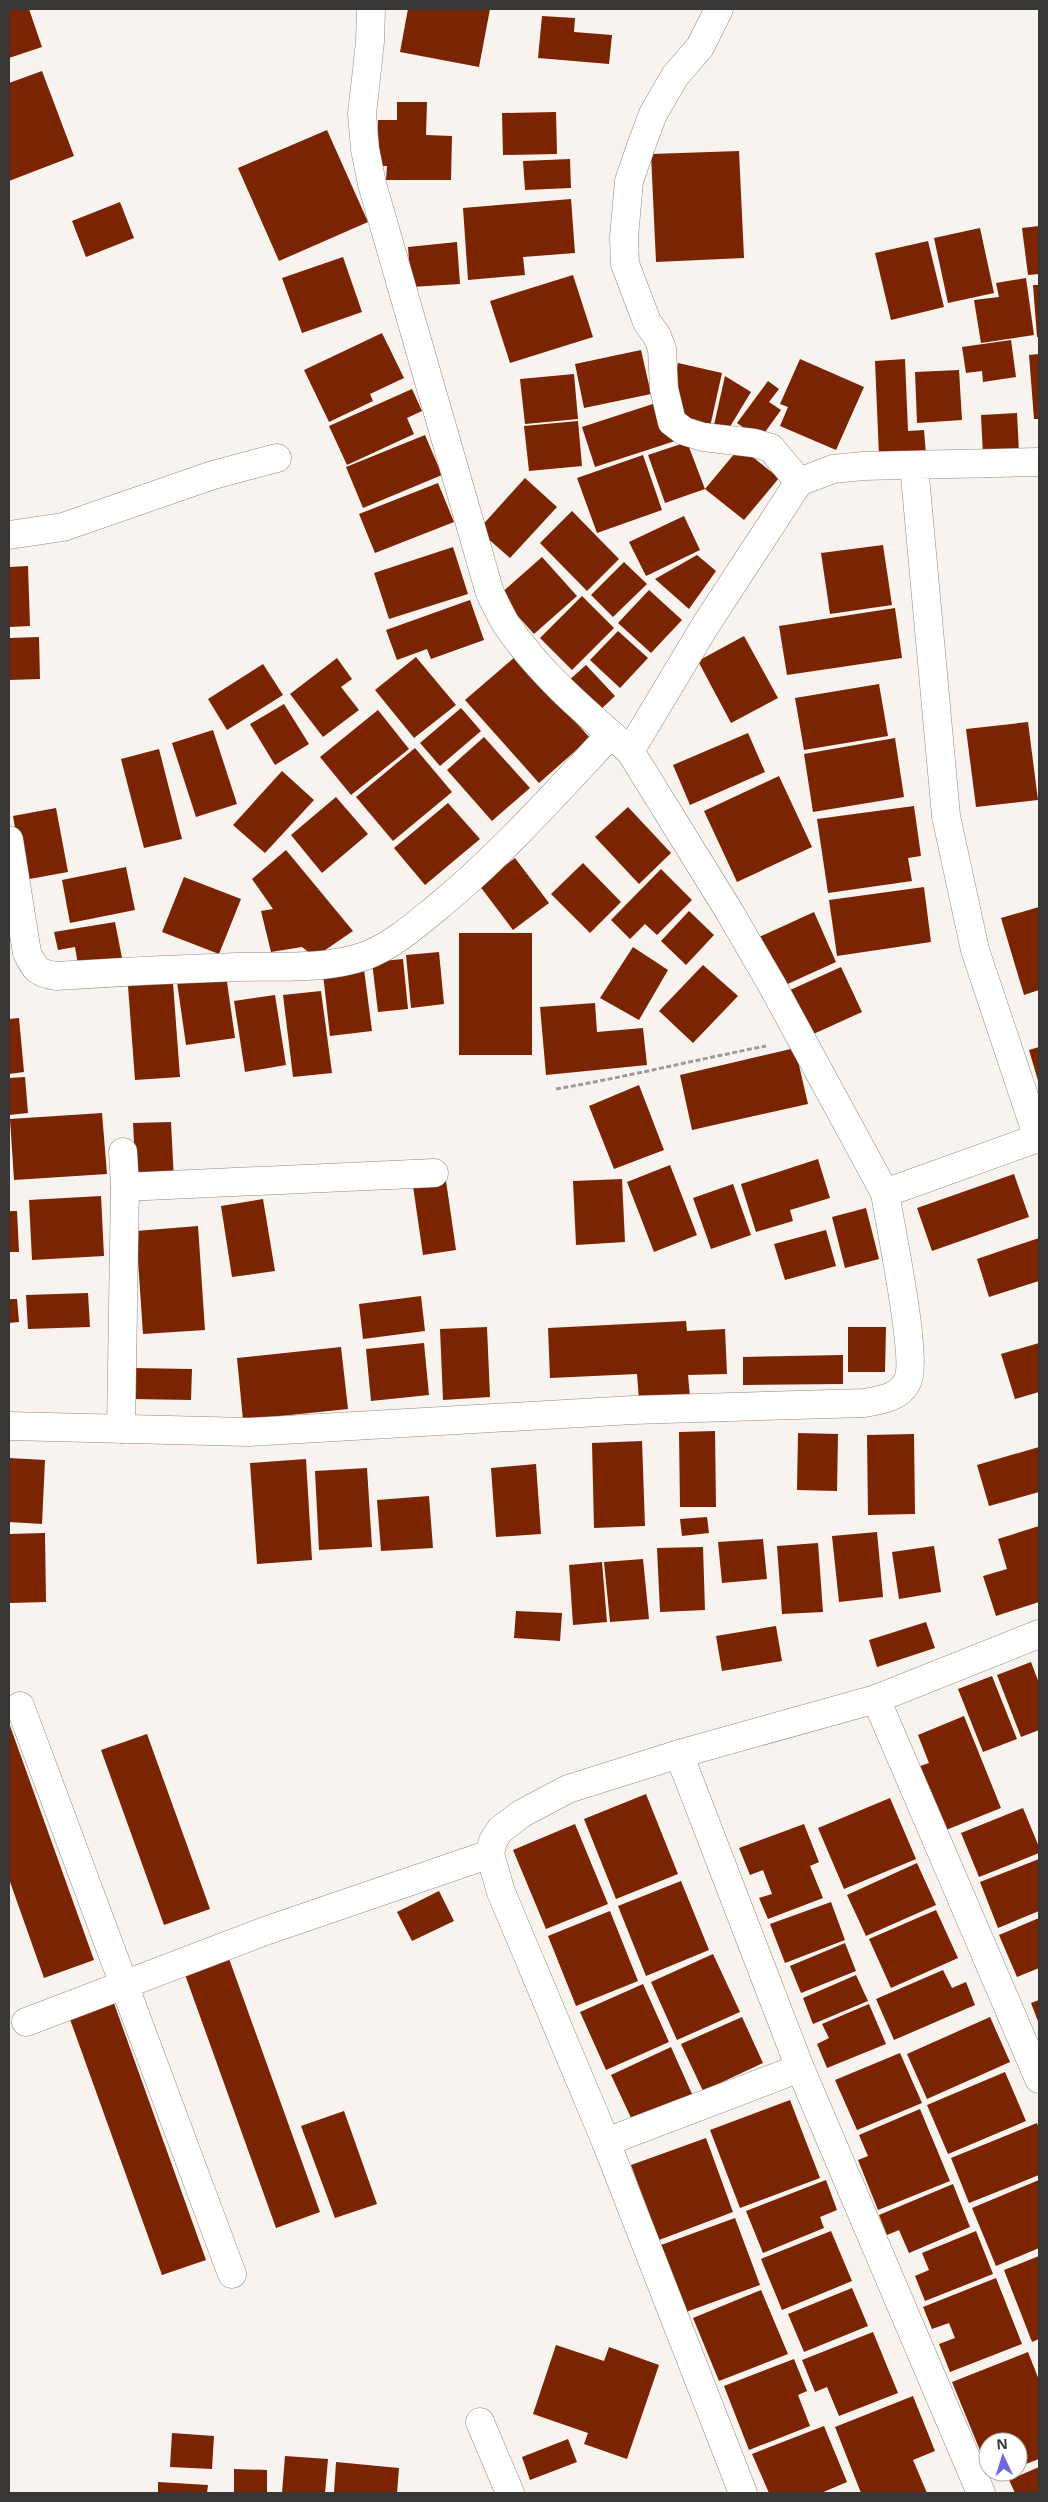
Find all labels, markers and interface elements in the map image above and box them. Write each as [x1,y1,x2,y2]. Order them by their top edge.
north arrow [978,2432,1028,2482]
text: N [996,2434,1008,2453]

